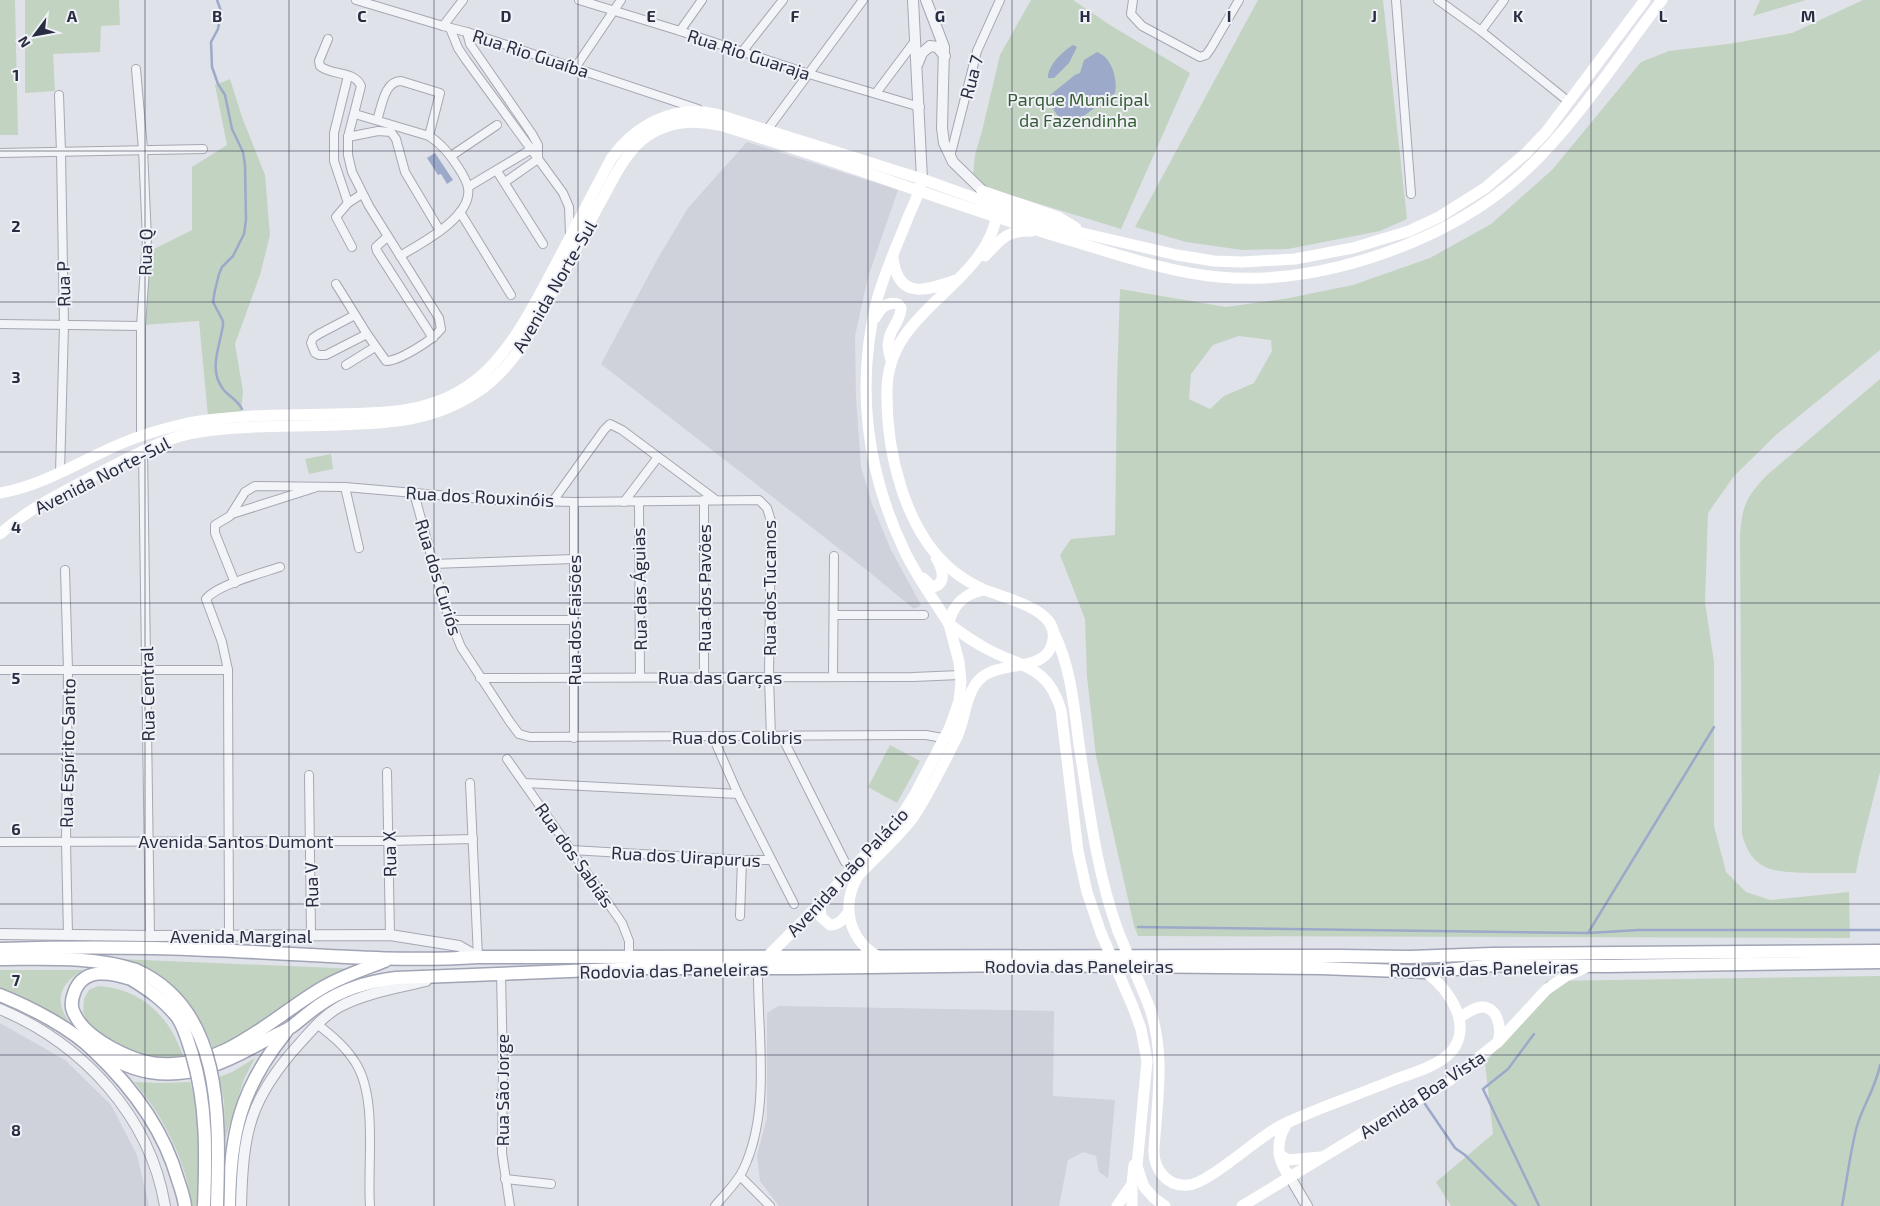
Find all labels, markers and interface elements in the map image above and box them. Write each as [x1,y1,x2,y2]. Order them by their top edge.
text: A [67,6,78,25]
text: B [212,6,222,25]
text: C [357,6,367,25]
text: D [501,6,512,25]
text: E [646,6,656,25]
text: F [791,6,800,25]
text: G [935,6,945,25]
text: H [1079,6,1091,25]
text: I [1227,6,1231,25]
text: J [1371,6,1377,25]
text: K [1513,6,1524,25]
text: L [1659,6,1668,25]
text: M [1801,6,1815,25]
north arrow [10,10,60,60]
street label: Rua Rio Guaíba [470,24,592,82]
street label: Rua Rio Guaraja [685,24,813,84]
text: N [14,33,33,51]
street label: Rua 7 [955,53,987,101]
text: 1 [13,65,19,84]
park label: Parque Municipal da Fazendinha [1007,88,1149,131]
street label: Avenida Norte-Sul [507,215,601,356]
text: 2 [11,216,21,235]
street label: Rua Q [134,228,156,276]
street label: Rua P [52,261,74,307]
text: 3 [11,367,21,386]
street label: Avenida Norte-Sul [30,431,174,519]
street label: Rua dos Rouxinóis [405,481,555,511]
street label: Rua dos Curiós [411,516,467,638]
text: 4 [11,517,21,536]
street label: Rua dos Tucanos [758,520,780,656]
street label: Rua dos Pavões [693,524,715,652]
street label: Rua das Águias [627,527,651,651]
street label: Rua dos Faisões [563,555,585,685]
street label: Rua Central [135,646,159,742]
street label: Rua das Garças [658,666,782,689]
text: 5 [12,668,21,687]
street label: Rua Espírito Santo [55,678,79,828]
street label: Rua dos Colibris [672,726,802,748]
street label: Rua dos Sabiás [531,798,619,912]
street label: Avenida João Palácio [782,803,912,941]
text: 6 [11,819,21,838]
street label: Avenida Santos Dumont [138,830,334,852]
street label: Rua X [378,831,400,877]
street label: Rua dos Uirapurus [611,841,761,871]
street label: Rua V [300,862,322,908]
street label: Avenida Marginal [170,925,313,947]
street label: Rodovia das Paneleiras [984,955,1174,977]
street label: Rodovia das Paneleiras [1389,955,1579,981]
street label: Rodovia das Paneleiras [579,957,769,983]
text: 7 [12,970,21,989]
street label: Rua São Jorge [491,1034,513,1146]
street label: Avenida Boa Vista [1355,1045,1489,1143]
text: 8 [11,1120,21,1139]

